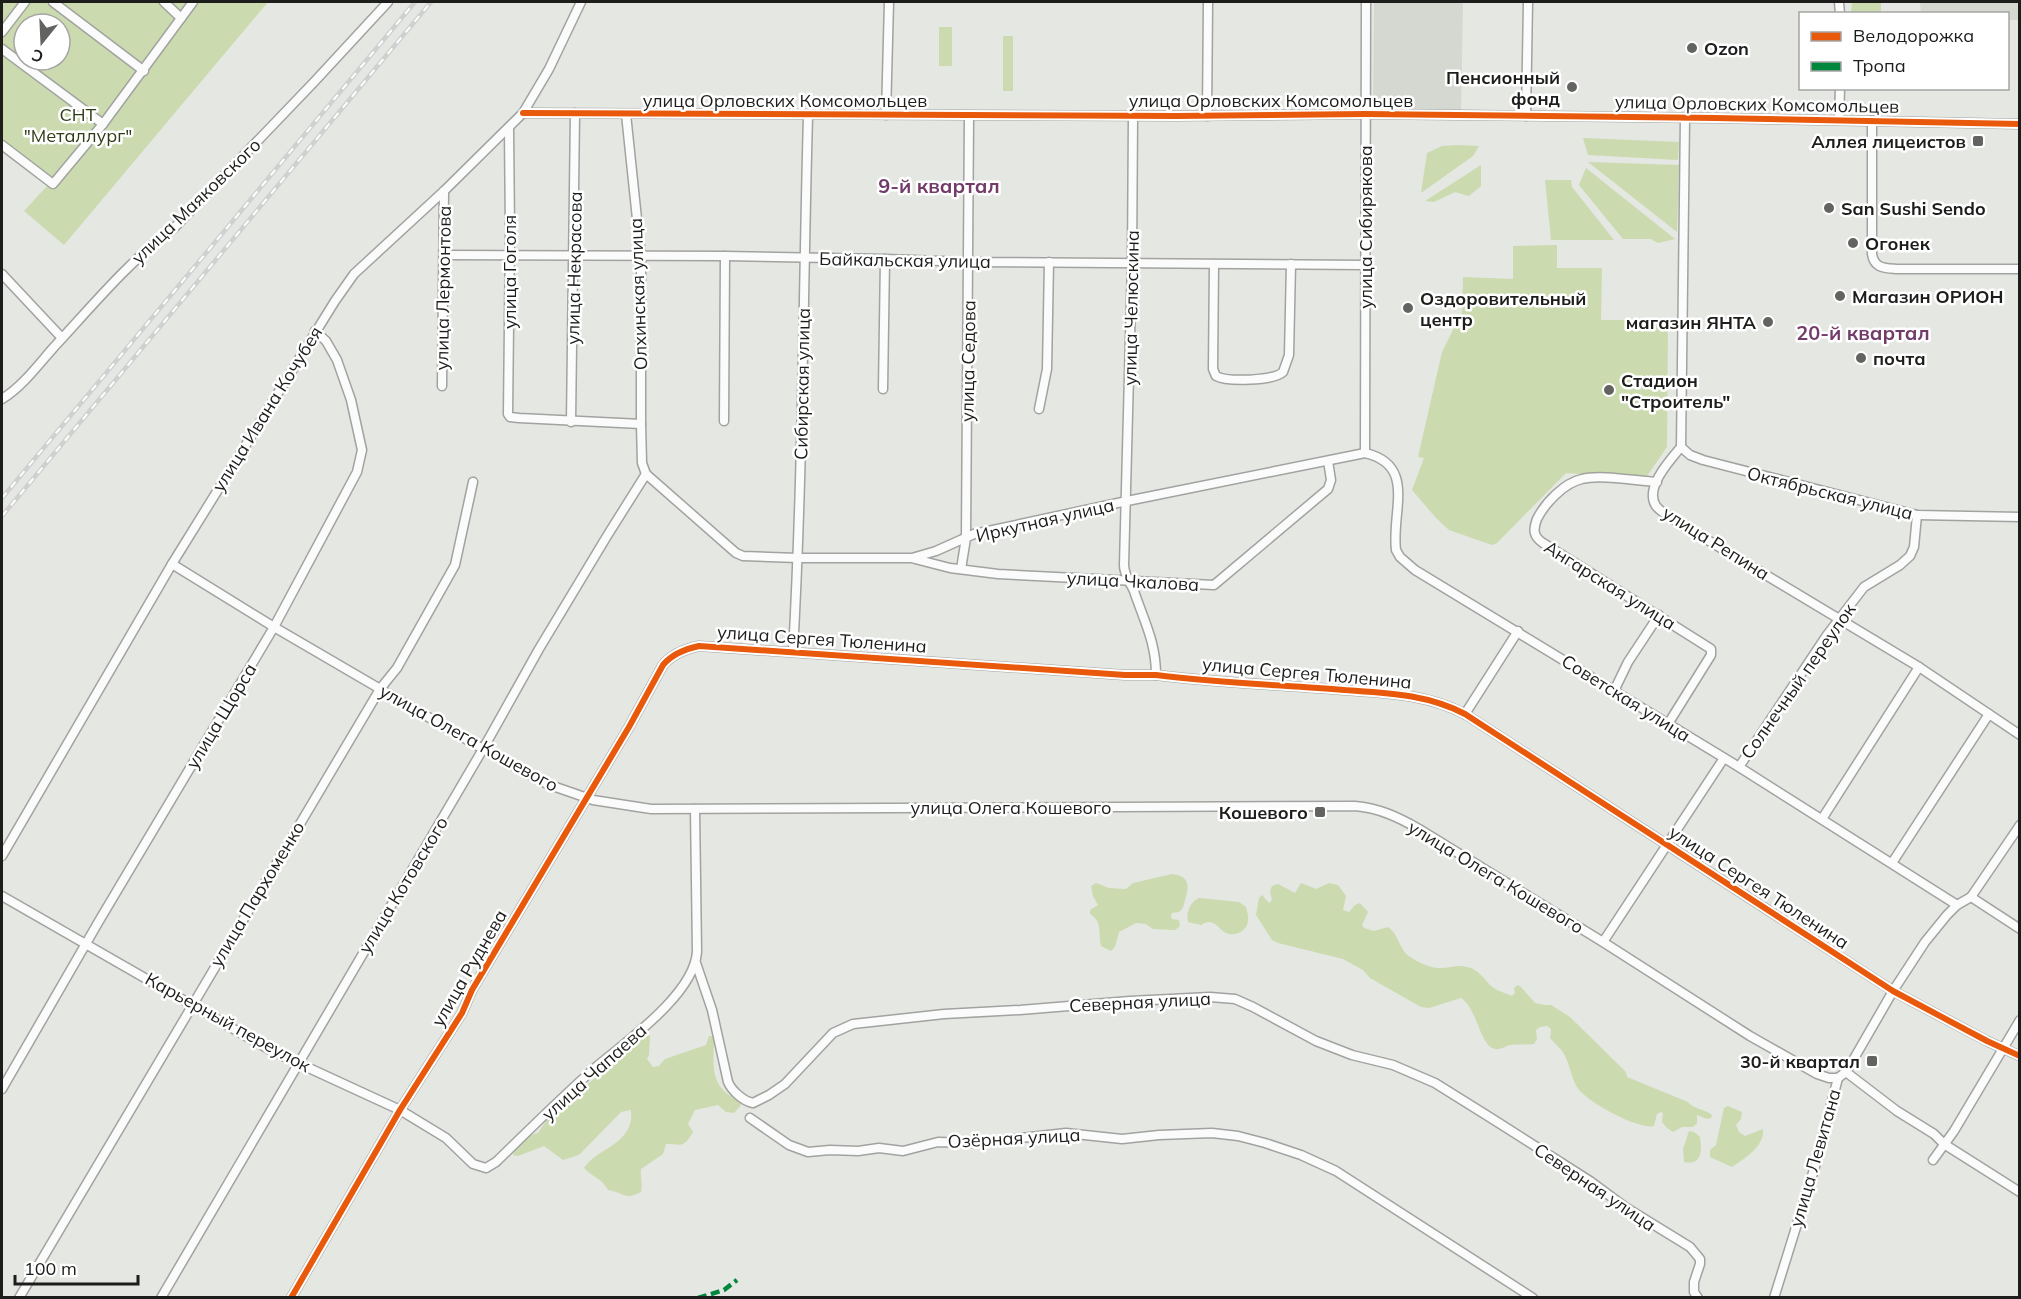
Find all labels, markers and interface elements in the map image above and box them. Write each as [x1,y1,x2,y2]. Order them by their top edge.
north arrow [12,12,72,72]
legend [1799,12,2009,90]
text: Велодорожка [1853,24,1974,47]
place label: Ozon [1704,37,1749,60]
marker: Ozon [1685,41,1699,55]
text: С [29,45,46,67]
text: Тропа [1853,54,1906,77]
place label: Пенсионный фонд [1446,66,1561,110]
marker: Пенсионный фонд [1565,80,1579,94]
street label: улица Орловских Комсомольцев [643,89,927,112]
street label: улица Орловских Комсомольцев [1129,89,1413,112]
street label: улица Орловских Комсомольцев [1615,90,1899,118]
park label: СНТ "Металлург" [24,103,132,147]
place label: Аллея лицеистов [1811,130,1966,153]
street label: улица Маяковского [126,133,266,269]
marker: Аллея лицеистов [1971,134,1985,148]
street label: улица Сибирякова [1354,145,1377,309]
district label: 9-й квартал [878,173,1000,198]
street label: улица Некрасова [561,191,587,345]
place label: San Sushi Sendo [1841,197,1986,220]
marker: San Sushi Sendo [1822,201,1836,215]
street label: улица Лермонтова [430,205,456,371]
street label: улица Гоголя [498,215,521,329]
street label: Олхинская улица [624,217,652,371]
street label: улица Челюскина [1118,230,1144,386]
place label: Огонек [1865,232,1931,255]
marker: Огонек [1846,236,1860,250]
street label: Байкальская улица [819,247,991,273]
place label: Магазин ОРИОН [1852,285,2003,308]
place label: Оздоровительный центр [1420,287,1586,331]
marker: Магазин ОРИОН [1833,289,1847,303]
street label: улица Седова [955,300,981,422]
marker: Оздоровительный центр [1401,301,1415,315]
street label: Сибирская улица [789,308,815,460]
place label: магазин ЯНТА [1626,311,1756,334]
marker: магазин ЯНТА [1761,315,1775,329]
district label: 20-й квартал [1796,320,1930,345]
street label: улица Ивана Кочубея [207,322,327,496]
place label: почта [1873,347,1926,370]
marker: почта [1854,351,1868,365]
place label: Стадион "Строитель" [1621,369,1730,413]
marker: Стадион "Строитель" [1602,383,1616,397]
street label: Октябрьская улица [1745,461,1915,525]
street label: Иркутная улица [974,493,1116,547]
street label: улица Репина [1658,501,1774,585]
street label: Ангарская улица [1540,535,1680,635]
street label: улица Чкалова [1066,566,1200,596]
street label: Солнечный переулок [1736,598,1861,763]
street label: улица Сергея Тюленина [716,620,928,658]
street label: Советская улица [1557,649,1695,747]
street label: улица Сергея Тюленина [1201,652,1413,694]
street label: улица Щорса [181,659,261,773]
street label: улица Олега Кошевого [376,679,562,797]
street label: улица Олега Кошевого [911,796,1111,819]
place label: Кошевого [1219,801,1308,824]
marker: Кошевого [1313,805,1327,819]
street label: улица Котовского [353,812,453,958]
street label: улица Олега Кошевого [1404,815,1588,939]
street label: улица Пархоменко [204,817,310,971]
street label: улица Сергея Тюленина [1665,820,1853,954]
street label: улица Руднева [426,905,512,1031]
street label: Карьерный переулок [141,967,315,1077]
street label: Северная улица [1069,987,1211,1017]
street label: улица Чапаева [537,1019,651,1125]
place label: 30-й квартал [1740,1050,1860,1073]
marker: 30-й квартал [1865,1054,1879,1068]
street label: улица Левитана [1784,1086,1846,1230]
street label: Озёрная улица [947,1123,1081,1153]
street label: Северная улица [1530,1138,1660,1236]
scale bar [15,1248,138,1286]
text: 100 m [24,1257,77,1280]

